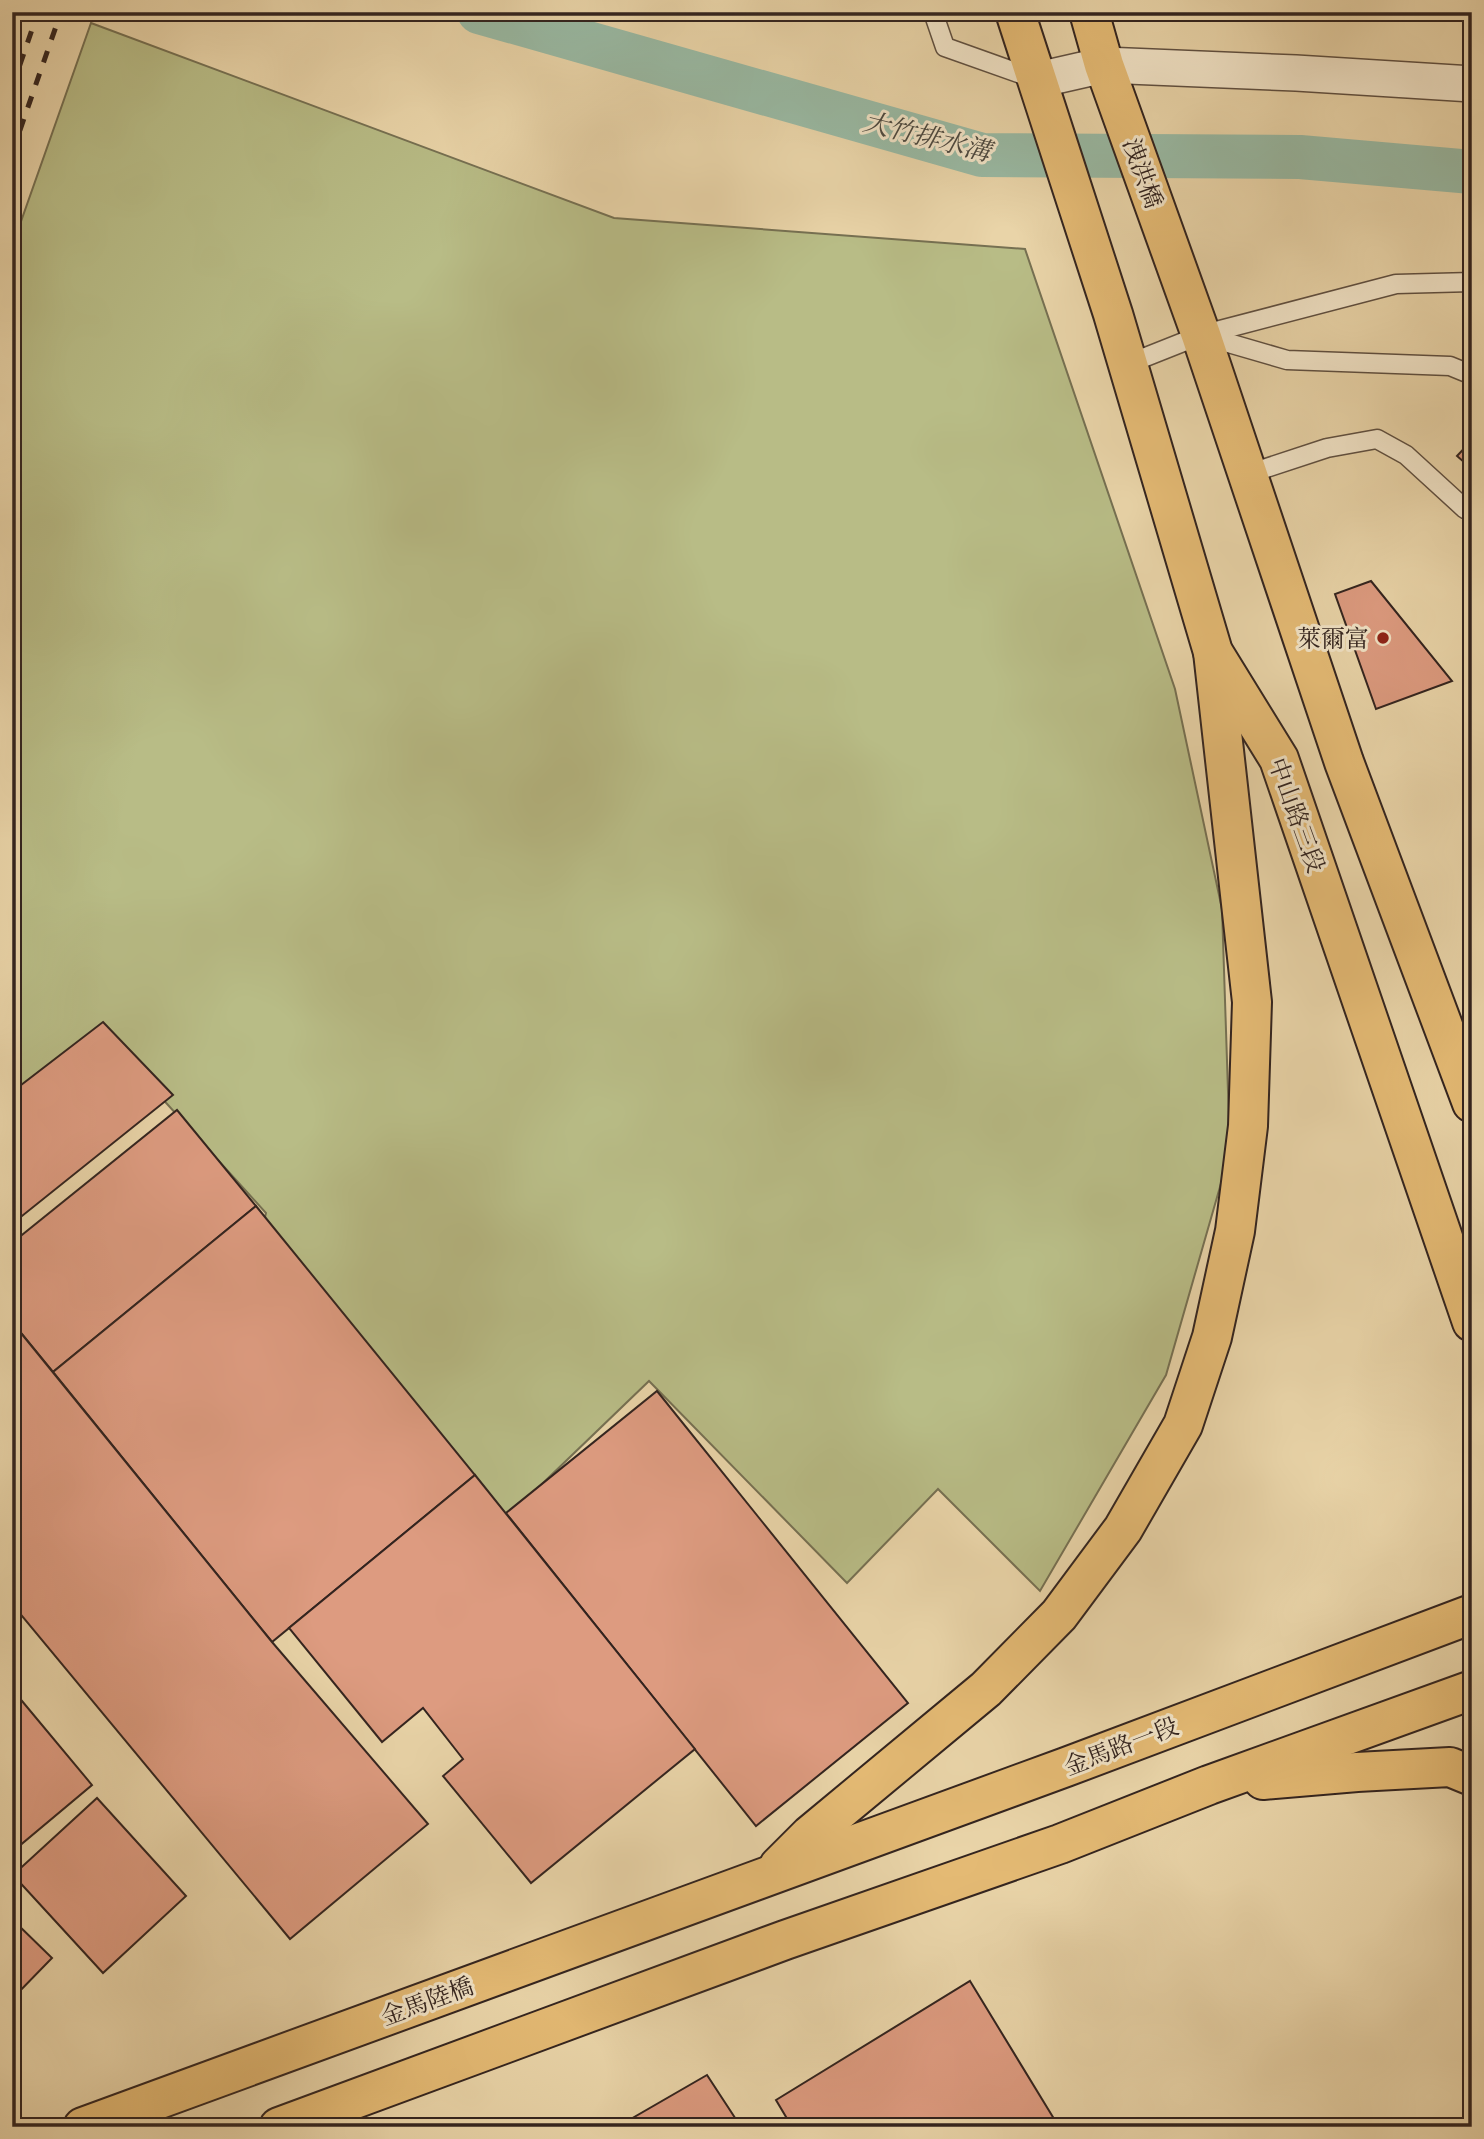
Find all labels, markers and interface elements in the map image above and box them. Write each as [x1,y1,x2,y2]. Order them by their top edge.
water label: 大竹排水溝 [859,101,999,172]
street label: 洩洪橋 [1114,133,1172,213]
place label: 萊爾富 [1297,621,1369,656]
marker: 萊爾富 [1375,630,1391,646]
street label: 中山路三段 [1260,753,1334,877]
street label: 金馬路一段 [1059,1708,1183,1784]
street label: 金馬陸橋 [376,1968,478,2034]

